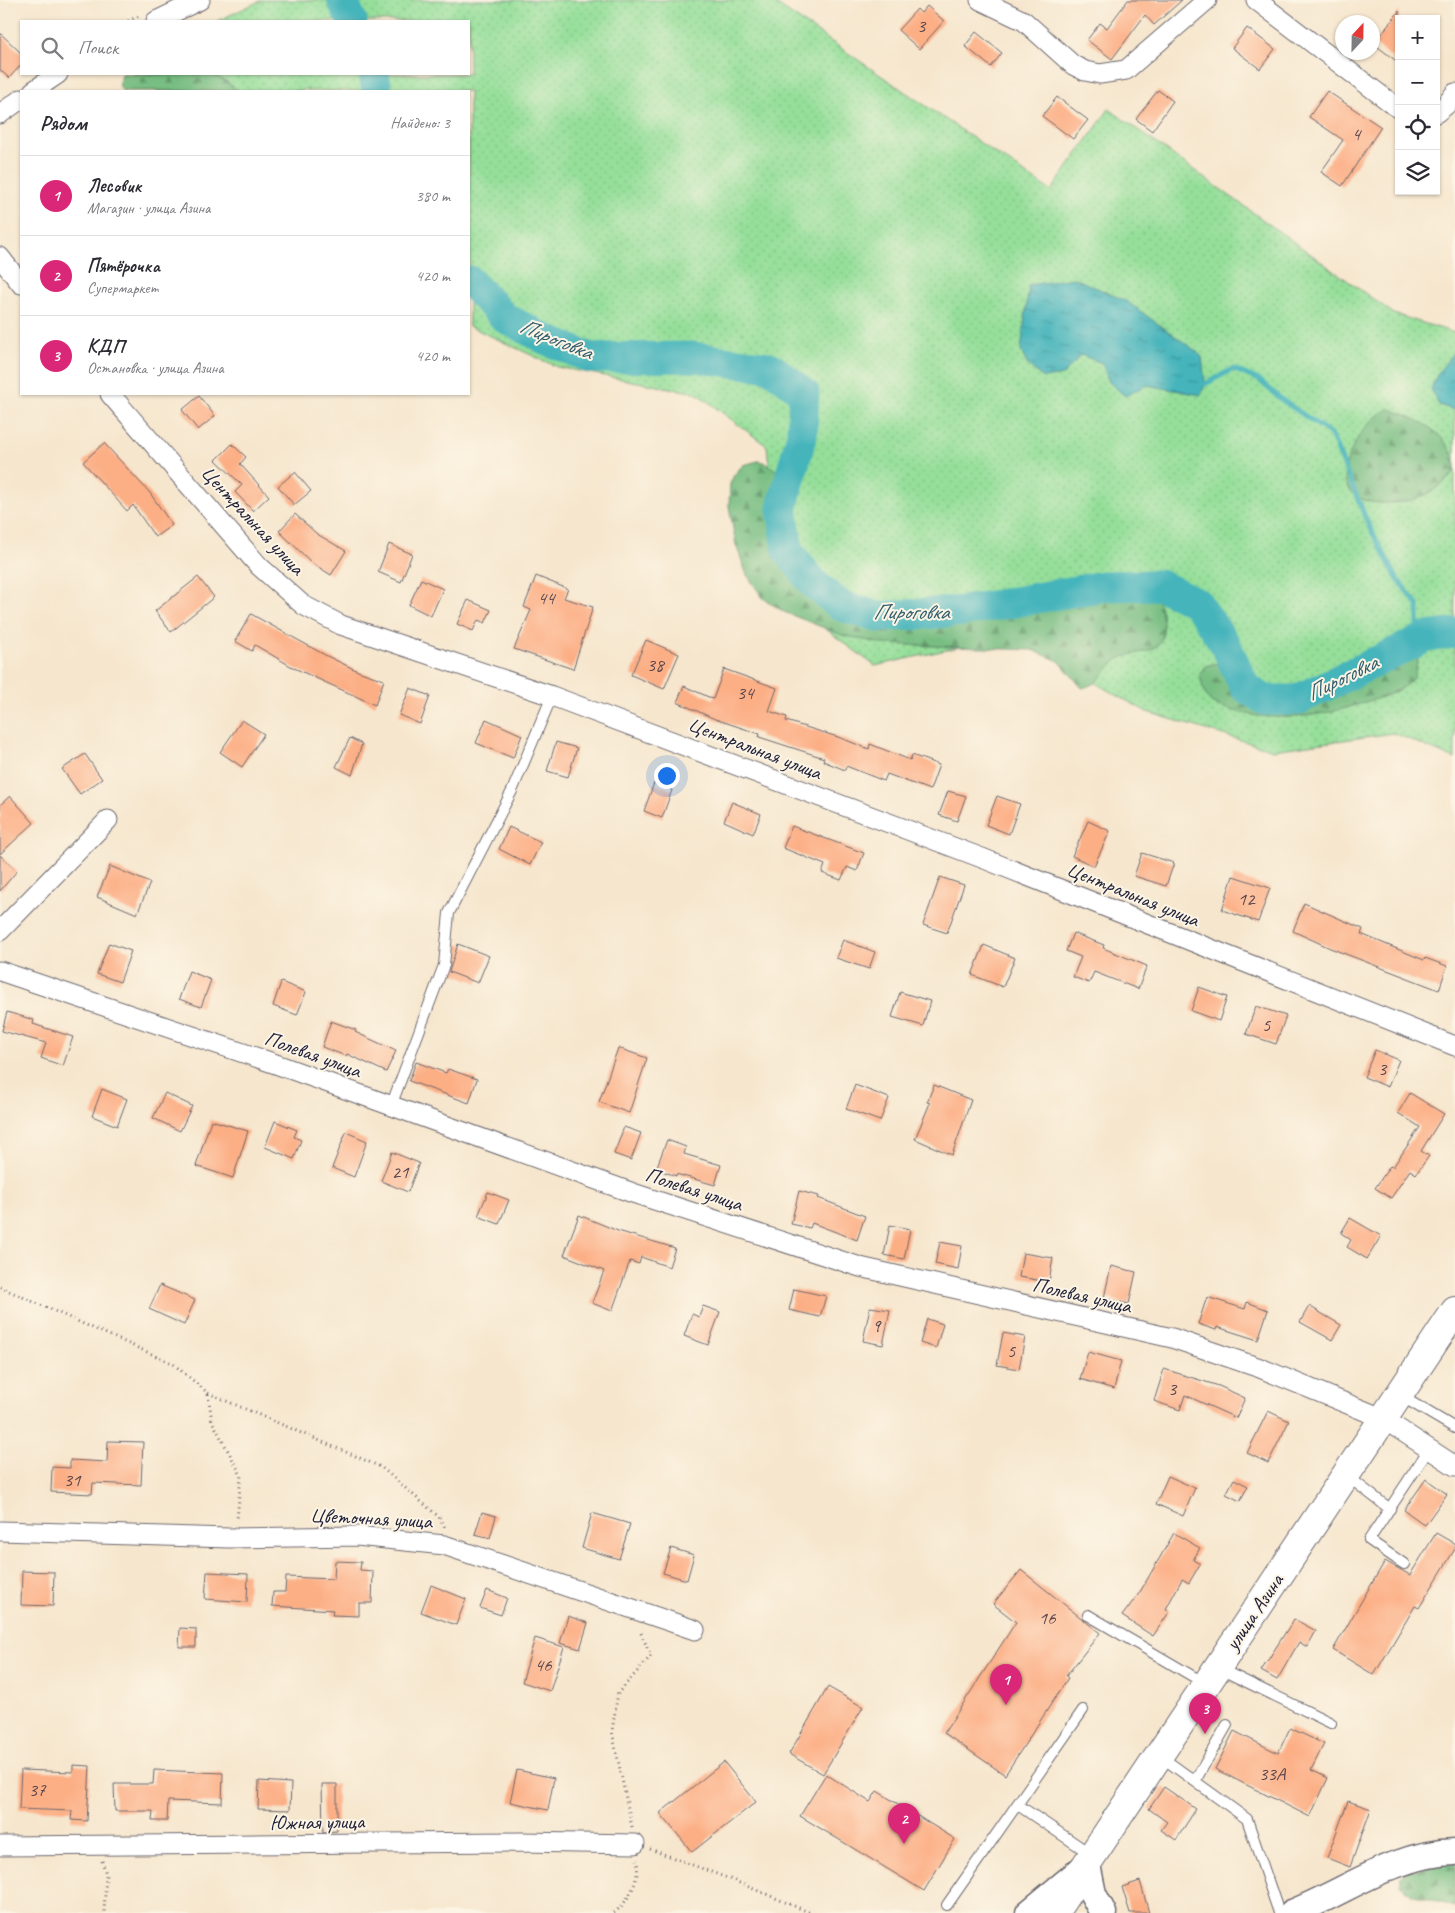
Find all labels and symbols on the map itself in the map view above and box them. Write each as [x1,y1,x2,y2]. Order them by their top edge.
house number: 3 [917,14,927,38]
north arrow [1335,15,1380,60]
house number: 4 [1352,122,1363,146]
water label: Пироговка [516,312,599,367]
street label: Центральная улица [196,460,312,582]
house number: 44 [537,586,557,610]
water label: Пироговка [873,598,951,626]
water label: Пироговка [1302,648,1384,707]
house number: 38 [646,653,666,677]
house number: 34 [736,681,756,705]
street label: Центральная улица [685,711,827,786]
your location [654,763,680,789]
street label: Центральная улица [1063,856,1205,933]
house number: 12 [1237,887,1256,911]
house number: 5 [1262,1013,1272,1037]
street label: Полевая улица [261,1025,366,1084]
house number: 3 [1378,1057,1388,1081]
house number: 21 [391,1160,410,1184]
street label: Полевая улица [642,1161,748,1217]
street label: Полевая улица [1030,1271,1136,1319]
house number: 9 [872,1314,882,1338]
house number: 5 [1007,1339,1017,1363]
house number: 3 [1168,1377,1178,1401]
house number: 31 [63,1468,82,1492]
street label: Цветочная улица [309,1502,434,1534]
street label: улица Азина [1218,1567,1290,1657]
house number: 16 [1038,1606,1057,1630]
house number: 46 [534,1653,553,1677]
pin: 1 [990,1664,1022,1705]
pin: 3 [1189,1693,1221,1734]
house number: 33А [1259,1762,1287,1786]
house number: 37 [28,1778,47,1802]
pin: 2 [888,1803,920,1844]
street label: Южная улица [270,1808,366,1836]

